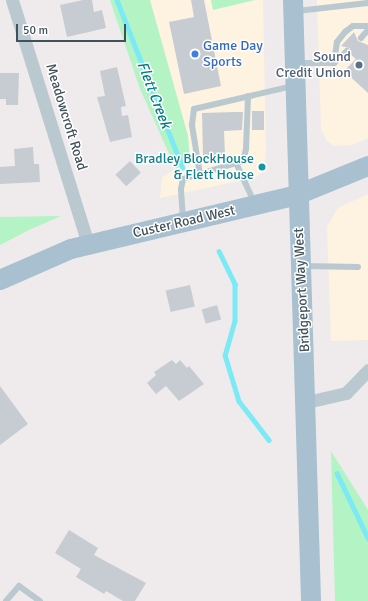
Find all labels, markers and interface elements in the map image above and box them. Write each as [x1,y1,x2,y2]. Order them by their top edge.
scale bar [18,16,128,42]
text: 50 m [23,23,48,38]
place label: Game Day Sports [203,38,263,70]
marker: Game Day Sports [190,49,200,59]
place label: Sound Credit Union [276,49,351,82]
water label: Flett Creek [133,59,175,131]
marker: Sound Credit Union [354,60,364,70]
street label: Meadowcroft Road [42,62,90,172]
place label: Bradley BlockHouse & Flett House [135,151,254,184]
marker: Bradley BlockHouse & Flett House [257,162,267,172]
street label: Custer Road West [131,202,237,242]
street label: Bridgeport Way West [290,227,314,353]

